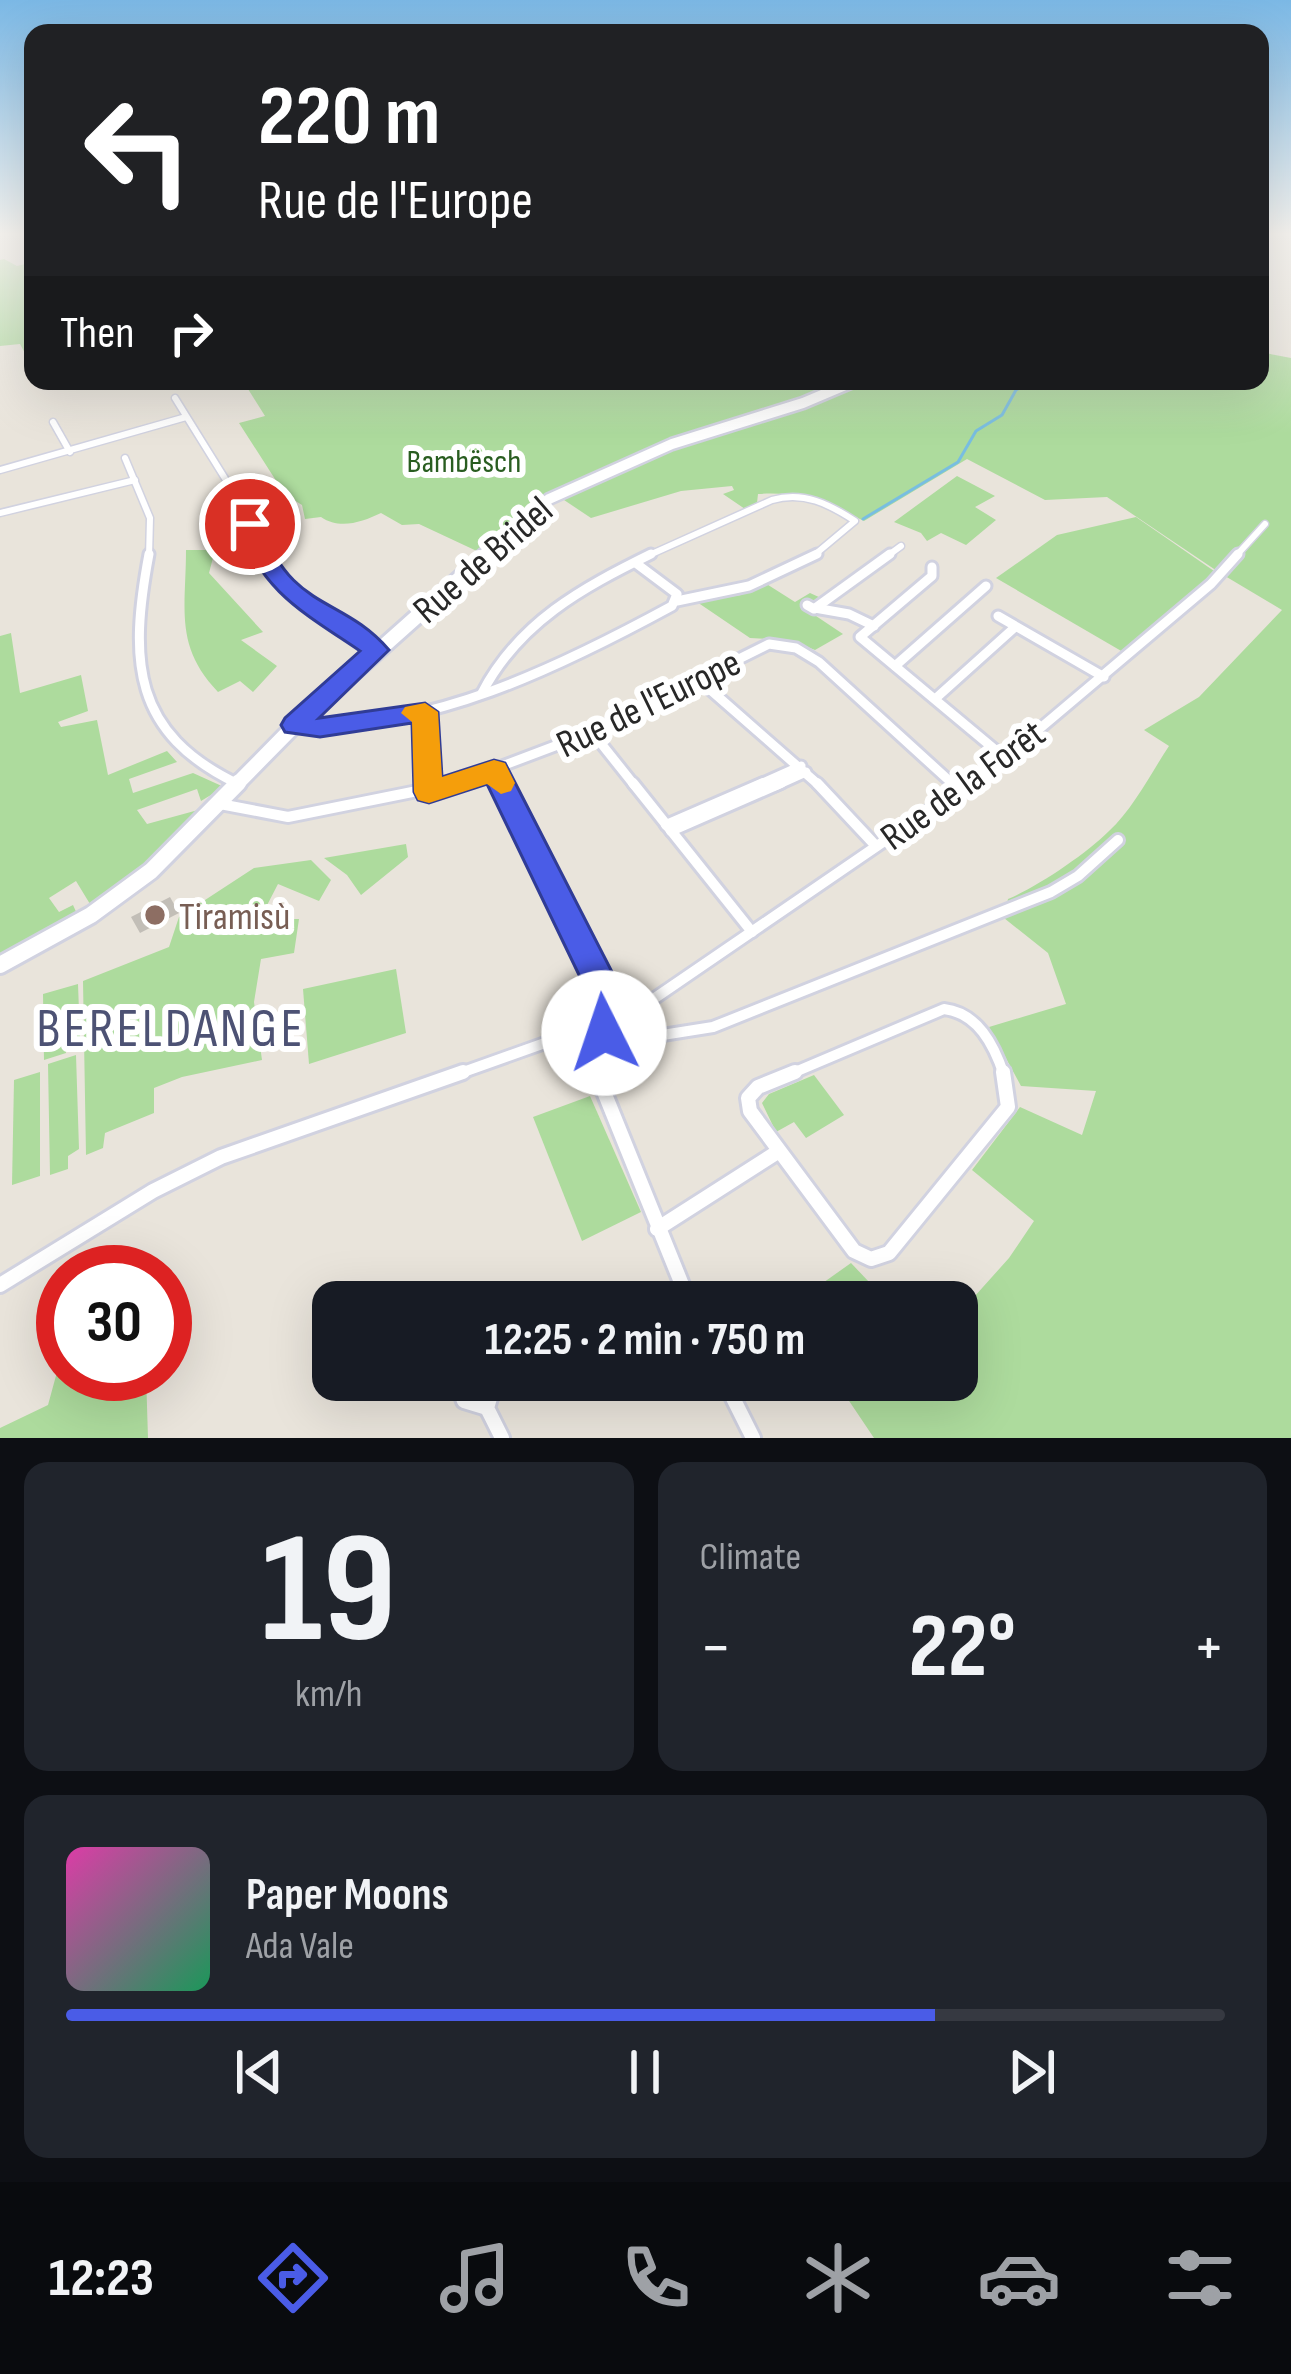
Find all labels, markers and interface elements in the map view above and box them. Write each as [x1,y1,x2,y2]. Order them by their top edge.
text: 220 m [258,67,440,168]
icon: left [60,72,216,228]
text: Rue de l'Europe [258,169,533,234]
icon: right [158,300,224,366]
text: Then [60,306,134,361]
park label: Bambësch [407,442,521,482]
pin [199,473,301,575]
street label: Rue de Bridel [404,488,563,634]
icon: arrive [217,491,283,557]
street label: Rue de l'Europe [550,640,749,769]
street label: Rue de la Forêt [872,711,1055,861]
place label: Tiramisù [179,894,290,941]
marker: Tiramisù [142,902,168,928]
position arrow [541,970,667,1096]
district label: BERELDANGE [36,997,306,1062]
speed limit sign: 30 [36,1245,192,1401]
text: 12:25 · 2 min · 750 m [485,1313,805,1368]
text: 19 [261,1499,396,1686]
text: Climate [700,1534,801,1581]
text: 22° [909,1594,1016,1702]
text: − [700,1609,732,1688]
text: + [1193,1609,1225,1688]
text: km/h [295,1671,362,1718]
text: Paper Moons [246,1868,449,1923]
text: Ada Vale [246,1923,354,1970]
icon: previous [226,2039,292,2105]
icon: pause [612,2039,678,2105]
icon: next [999,2039,1065,2105]
icon: directions [251,2236,335,2320]
icon: music [433,2236,517,2320]
icon: phone [614,2236,698,2320]
icon: climate [796,2236,880,2320]
icon: car [977,2236,1061,2320]
icon: filters [1158,2236,1242,2320]
text: 12:23 [49,2246,154,2311]

